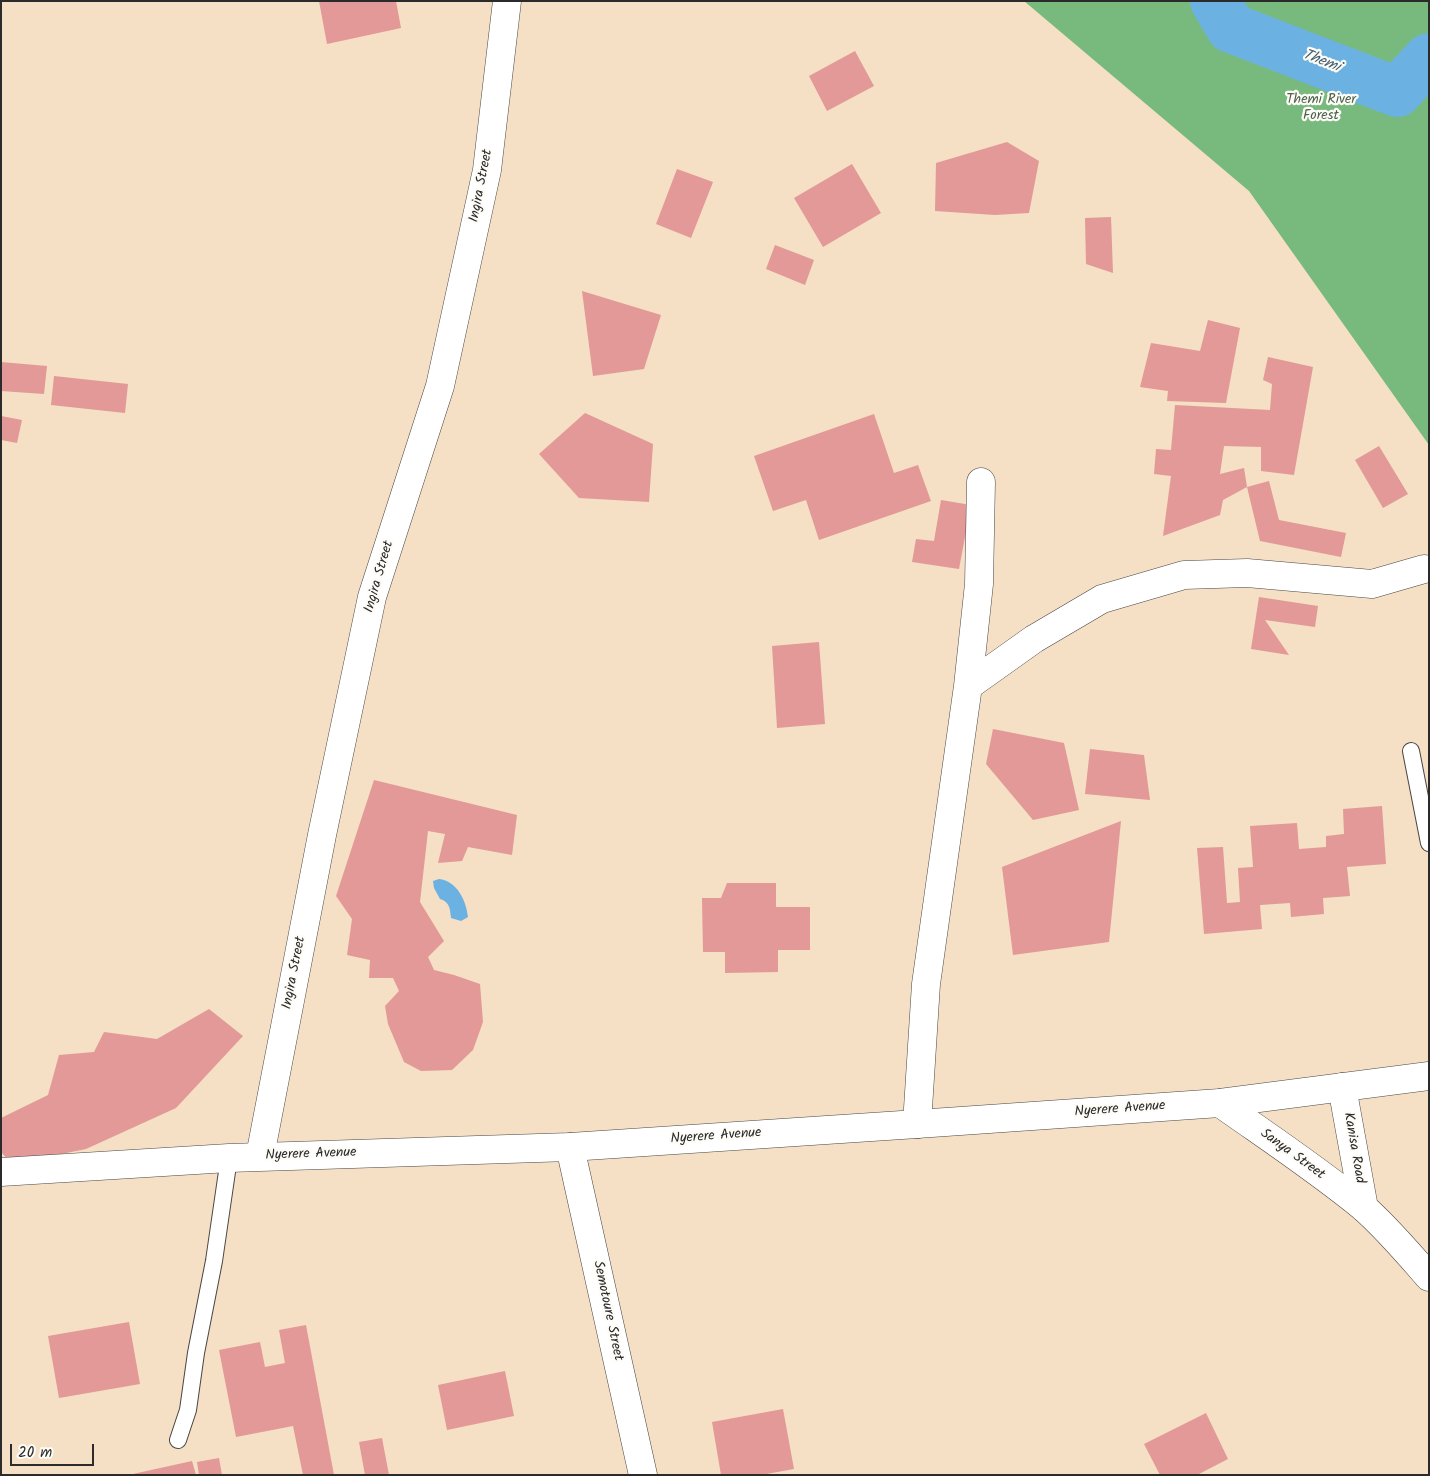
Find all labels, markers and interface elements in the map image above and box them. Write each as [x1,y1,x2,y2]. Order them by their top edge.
water label: Themi [1300,47,1342,77]
park label: Themi River Forest [1286,93,1356,125]
street label: Ingira Street [467,148,497,224]
street label: Ingira Street [362,539,398,615]
street label: Ingira Street [280,935,310,1011]
street label: Nyerere Avenue [1074,1098,1166,1122]
street label: Kanisa Road [1338,1111,1368,1185]
street label: Nyerere Avenue [670,1125,762,1149]
street label: Sanya Street [1256,1126,1328,1184]
street label: Nyerere Avenue [265,1145,357,1165]
street label: Semotoure Street [588,1259,626,1363]
scale bar [12,1434,96,1466]
text: 20 m [18,1441,52,1465]

